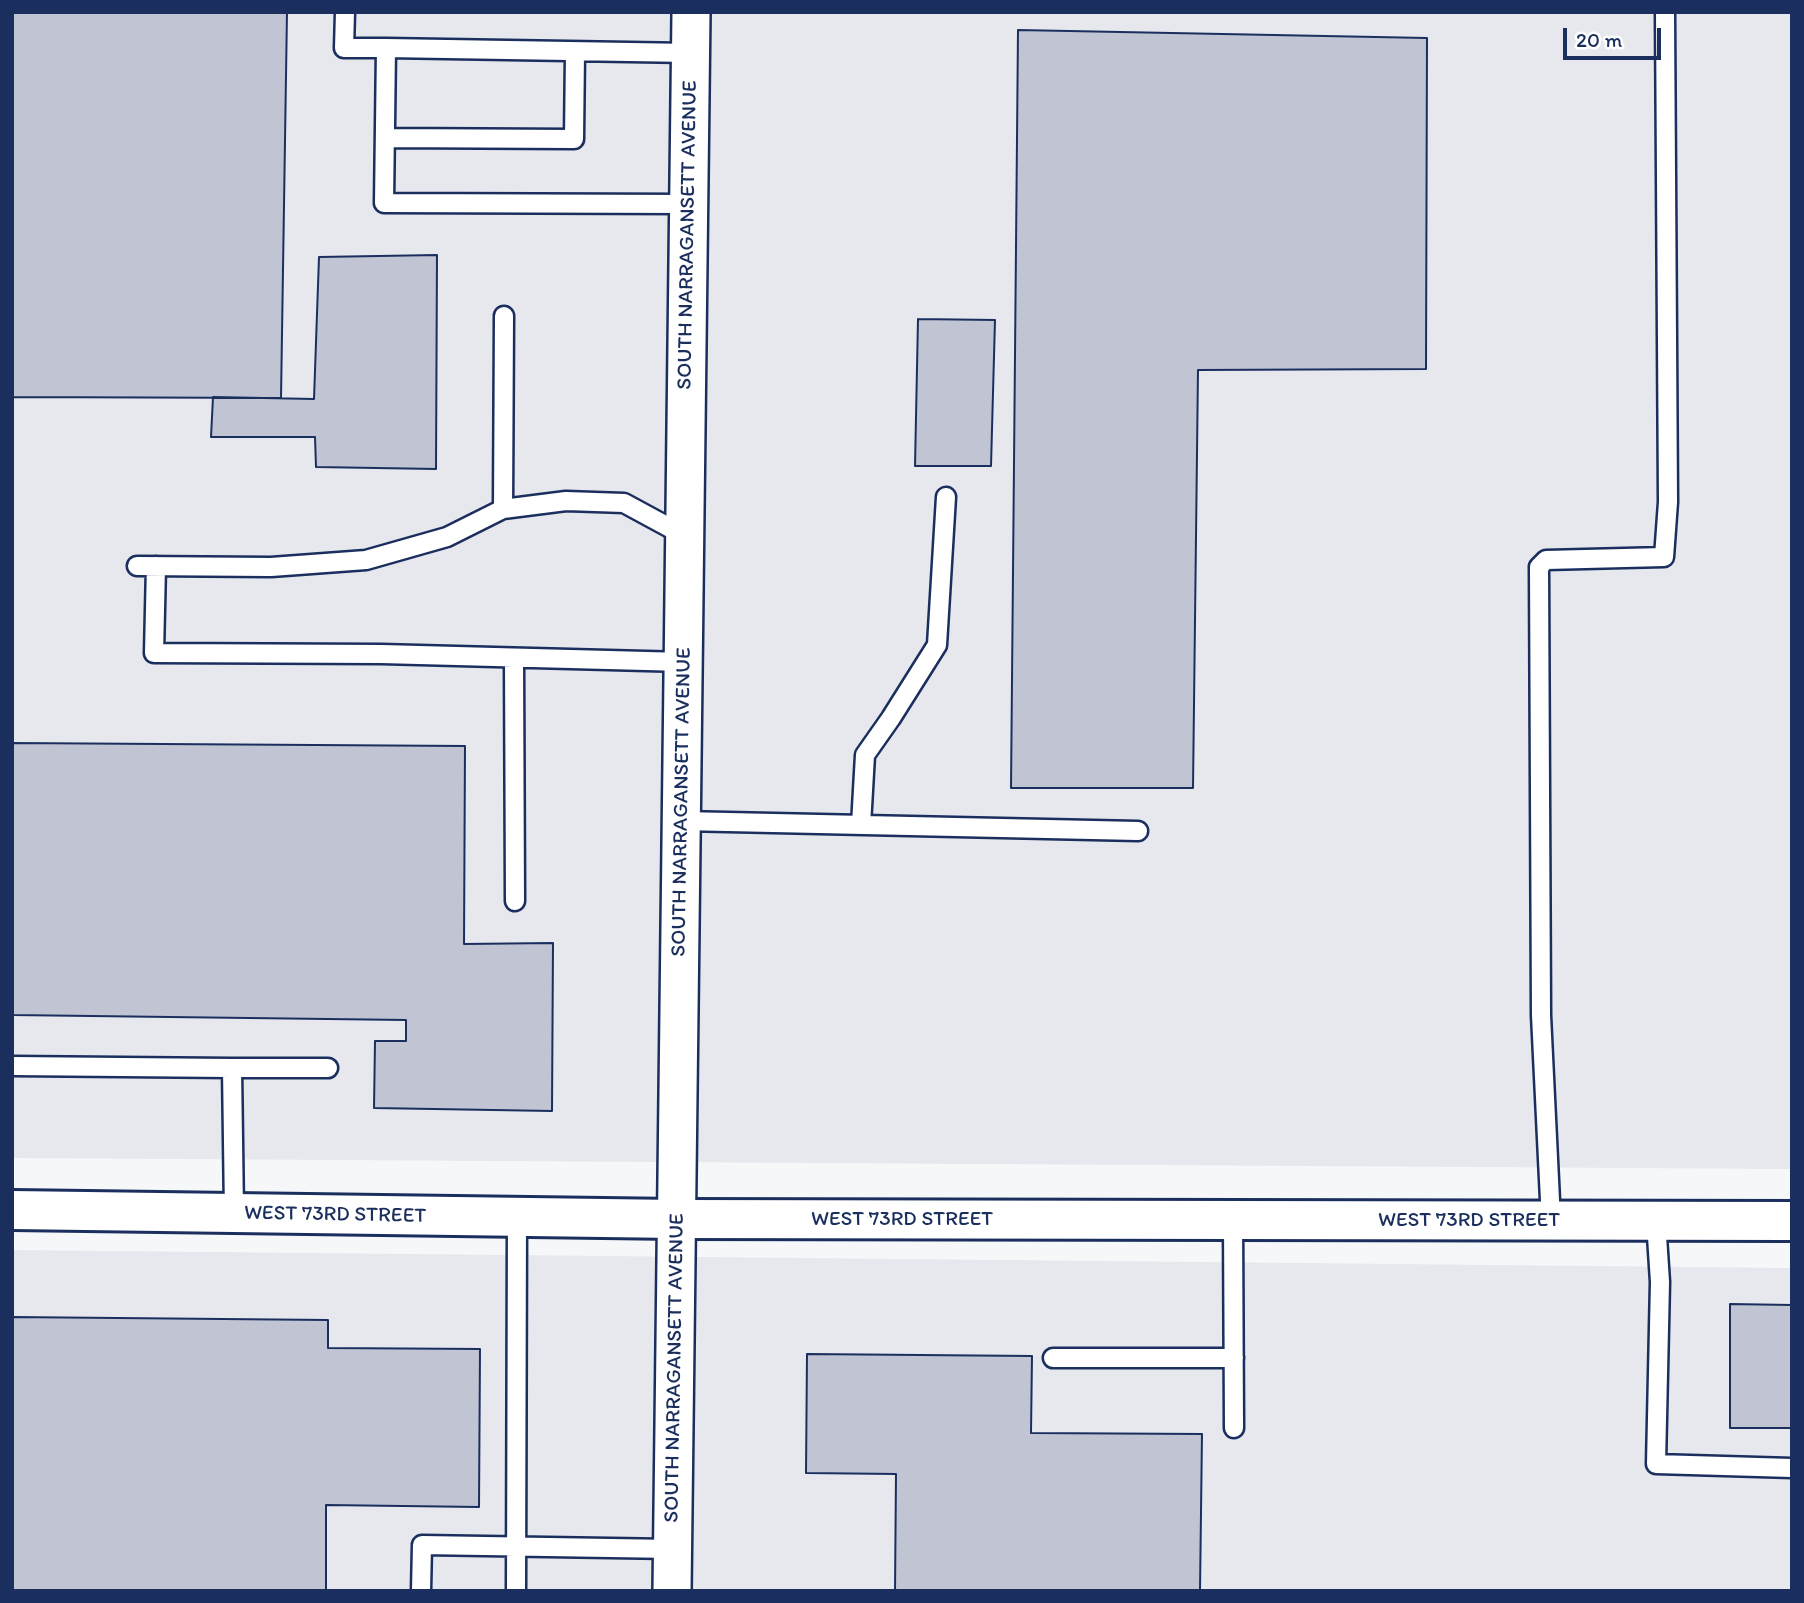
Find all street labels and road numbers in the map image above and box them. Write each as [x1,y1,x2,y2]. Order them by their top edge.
street label: SOUTH NARRAGANSETT AVENUE [673,80,703,390]
street label: SOUTH NARRAGANSETT AVENUE [667,647,697,957]
street label: WEST 73RD STREET [244,1201,426,1229]
street label: WEST 73RD STREET [811,1207,993,1233]
street label: WEST 73RD STREET [1378,1208,1560,1234]
street label: SOUTH NARRAGANSETT AVENUE [660,1213,690,1523]

